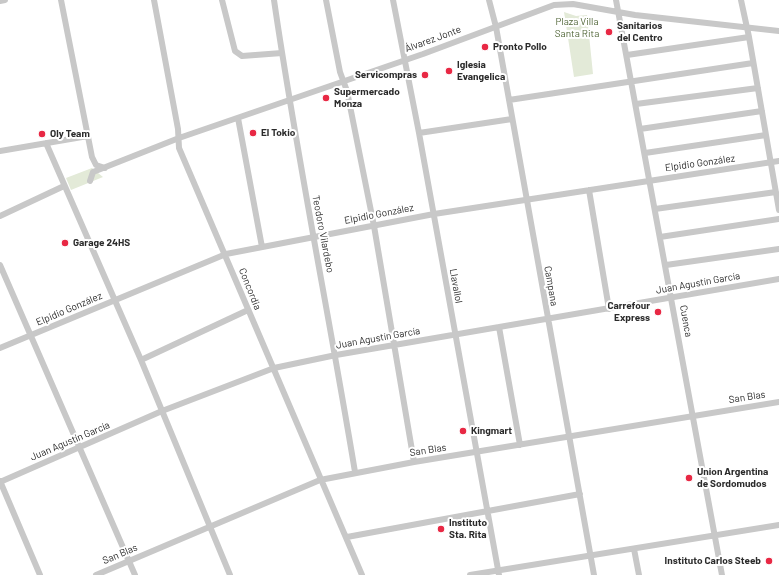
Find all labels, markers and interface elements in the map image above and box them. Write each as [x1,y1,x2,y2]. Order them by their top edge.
park label: Plaza Villa Santa Rita [555,16,599,40]
place label: Sanitarios del Centro [617,20,663,44]
street label: Álvarez Jonte [403,23,463,55]
marker: Sanitarios del Centro [604,27,614,37]
place label: Pronto Pollo [493,41,547,53]
marker: Pronto Pollo [480,42,490,52]
place label: Iglesia Evangelica [457,59,505,82]
marker: Iglesia Evangelica [444,66,454,76]
place label: Servicompras [355,69,417,81]
marker: Servicompras [420,70,430,80]
place label: Supermercado Monza [334,86,400,110]
marker: Supermercado Monza [321,93,331,103]
place label: El Tokio [261,127,295,139]
place label: Oly Team [50,128,90,140]
marker: El Tokio [248,128,258,138]
marker: Oly Team [37,129,47,139]
street label: Elpidio González [664,152,736,174]
street label: Teodoro Vilardebo [310,194,336,274]
street label: Elpidio González [343,201,415,227]
place label: Garage 24HS [73,237,130,249]
marker: Garage 24HS [60,238,70,248]
street label: Campana [542,265,560,307]
street label: Concordia [236,266,264,312]
street label: Llavallol [447,268,465,304]
street label: Juan Agustín García [655,270,741,296]
street label: Elpidio González [34,290,104,328]
place label: Carrefour Express [607,300,650,324]
street label: Cuenca [677,304,695,338]
marker: Carrefour Express [653,307,663,317]
street label: Juan Agustín García [335,325,421,351]
street label: San Blas [728,388,766,406]
street label: Juan Agustín García [28,419,112,463]
place label: Kingmart [471,425,512,437]
marker: Kingmart [458,426,468,436]
street label: San Blas [409,441,447,459]
place label: Union Argentina de Sordomudos [697,466,768,490]
marker: Union Argentina de Sordomudos [684,473,694,483]
place label: Instituto Sta. Rita [449,517,487,540]
marker: Instituto Sta. Rita [436,524,446,534]
street label: San Blas [101,541,139,567]
place label: Instituto Carlos Steeb [665,555,761,567]
marker: Instituto Carlos Steeb [764,556,774,566]

